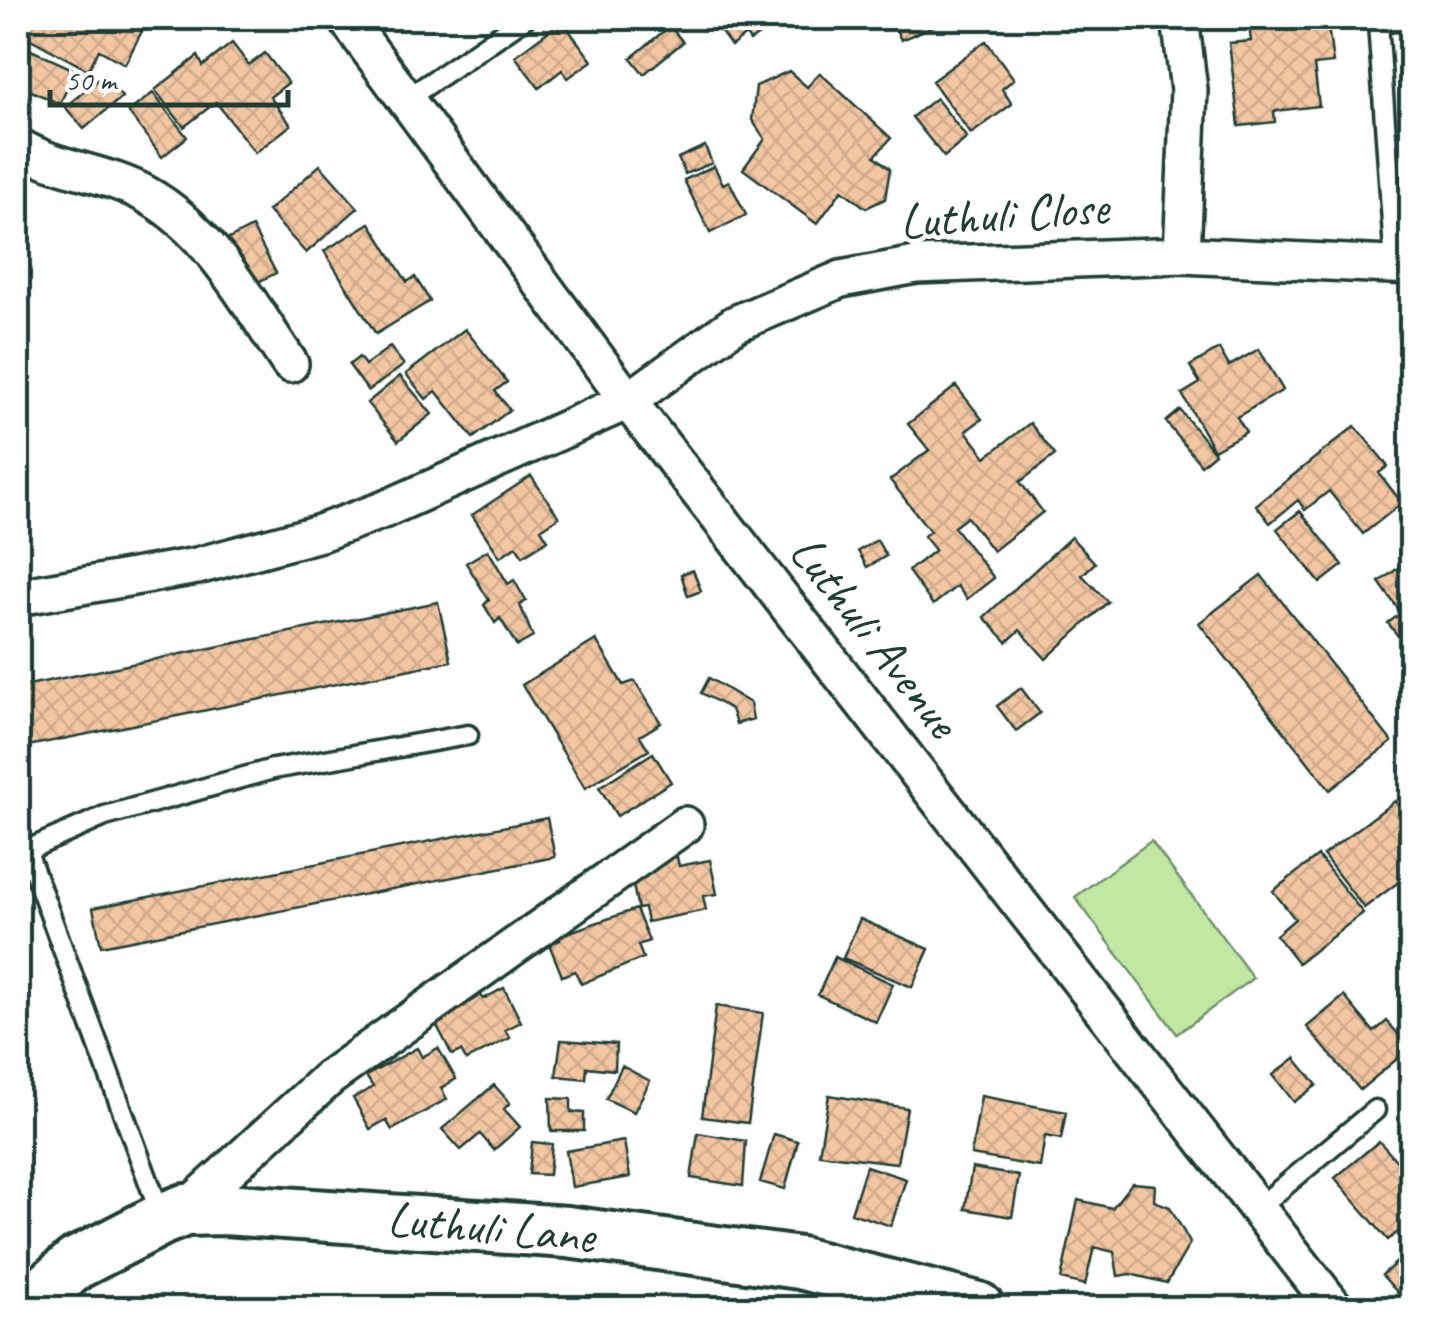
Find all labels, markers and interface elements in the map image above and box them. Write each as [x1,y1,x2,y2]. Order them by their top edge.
scale bar [50,45,288,107]
text: 50 m [65,61,118,99]
street label: Luthuli Close [898,175,1113,253]
street label: Luthuli Avenue [776,522,975,752]
street label: Luthuli Lane [385,1187,600,1268]

